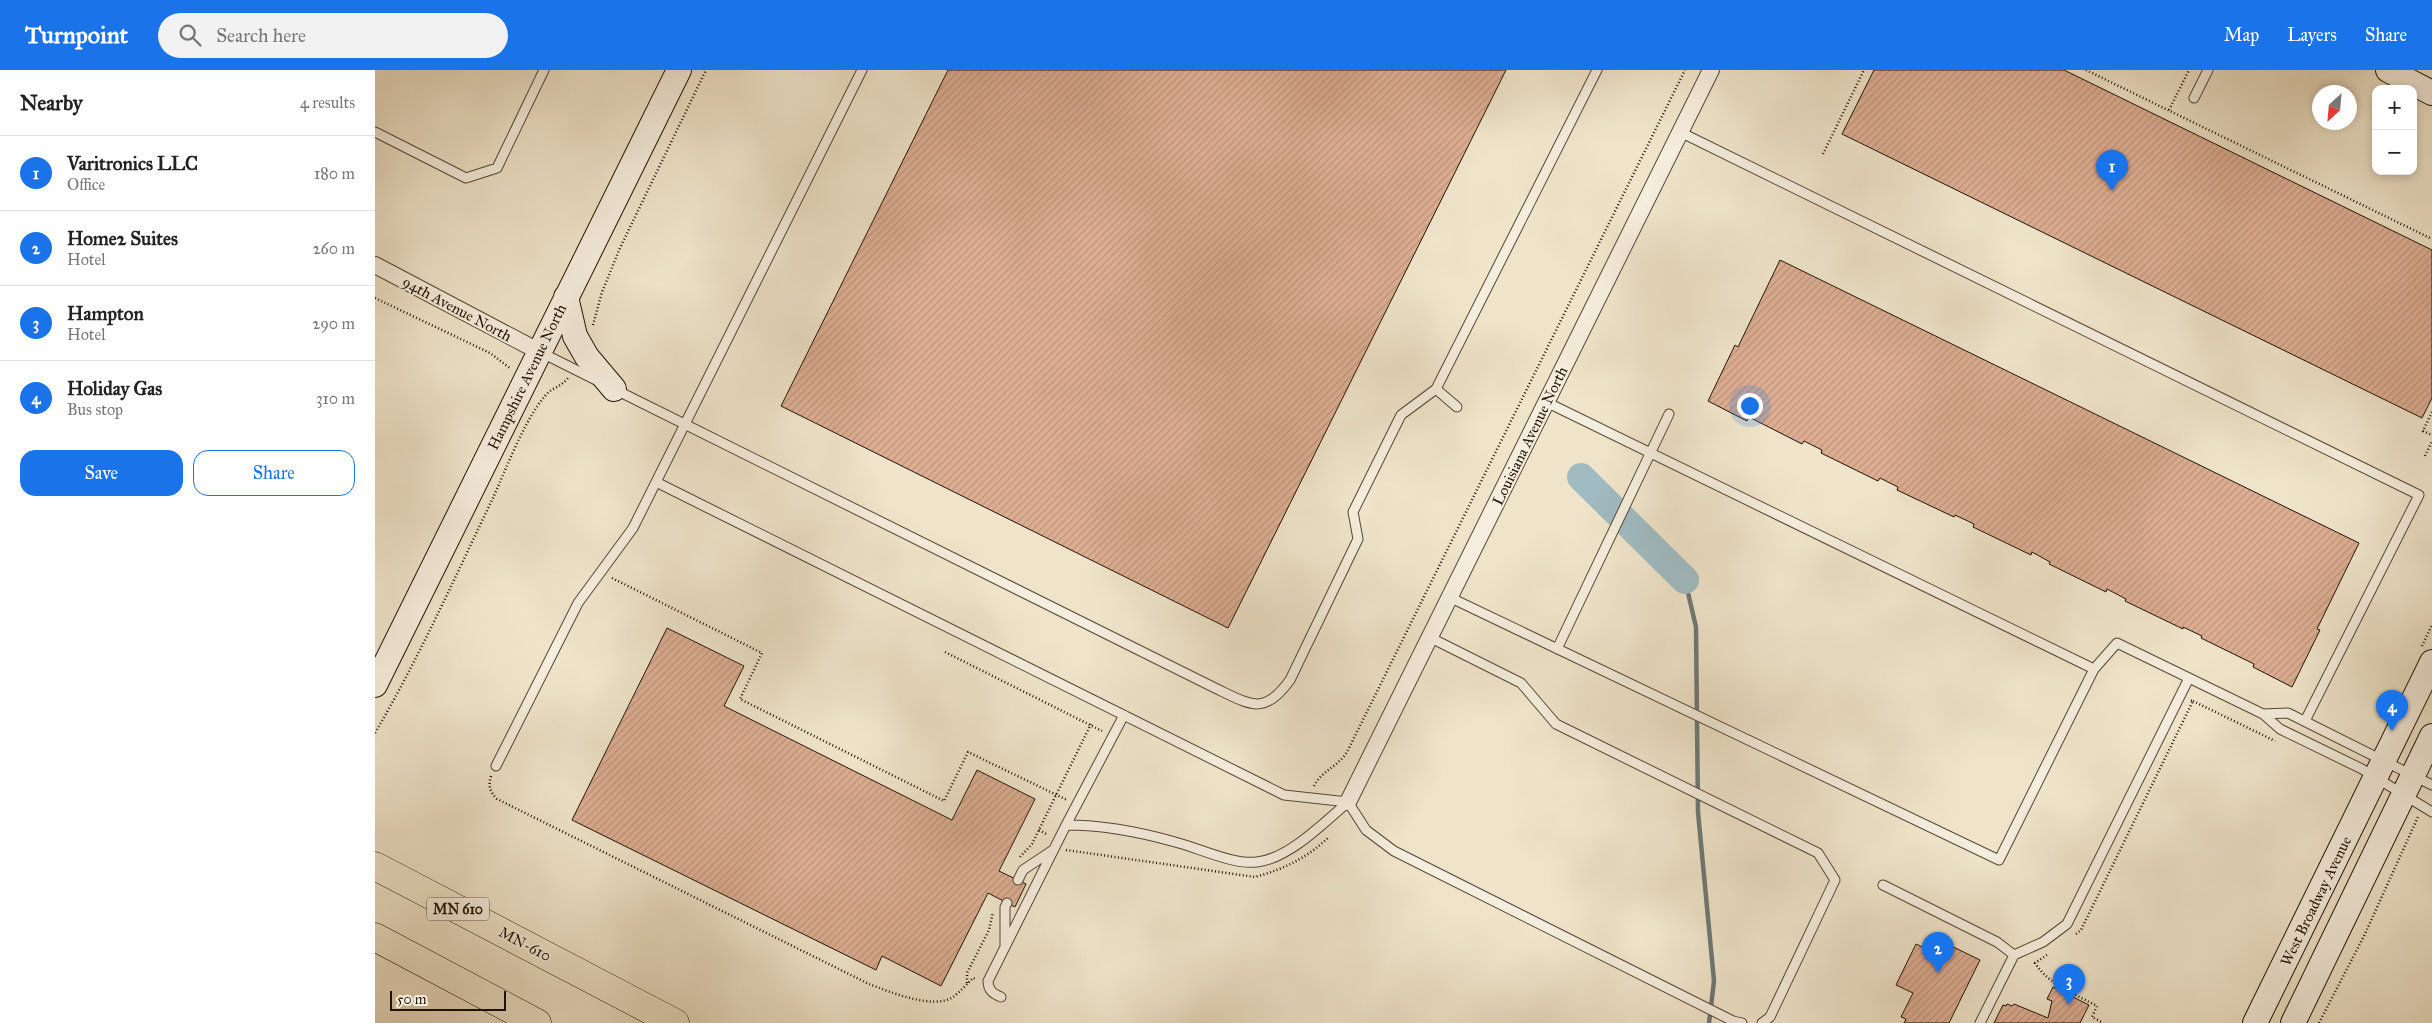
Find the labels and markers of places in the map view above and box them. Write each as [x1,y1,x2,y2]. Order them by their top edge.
pin: 1 [2096,150,2128,191]
pin: 4 [2376,690,2408,731]
pin: 2 [1922,932,1954,973]
pin: 3 [2053,964,2085,1005]

